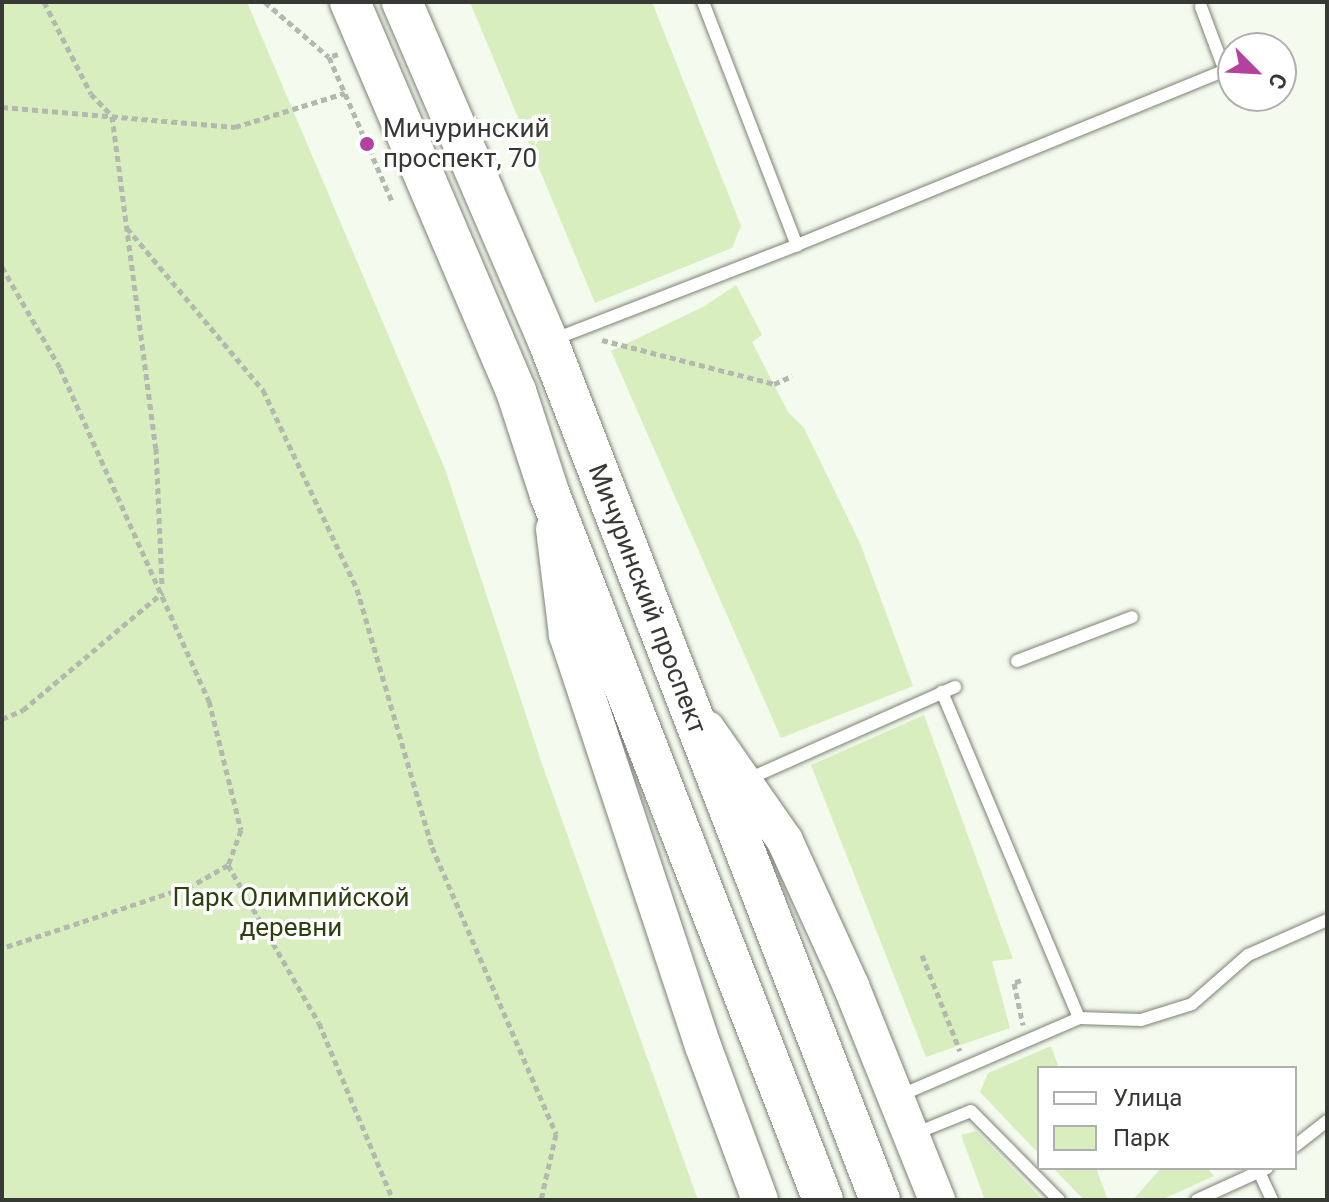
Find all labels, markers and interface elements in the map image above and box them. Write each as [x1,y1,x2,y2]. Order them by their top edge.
north arrow [1217,32,1297,112]
text: С [1263,69,1292,93]
place label: Мичуринский проспект, 70 [383,113,549,174]
marker: Мичуринский проспект, 70 [358,135,376,153]
street label: Мичуринский проспект [581,460,713,738]
park label: Парк Олимпийской деревни [172,882,410,944]
legend [1037,1066,1297,1170]
text: Улица [1113,1084,1182,1112]
text: Парк [1113,1124,1170,1152]

